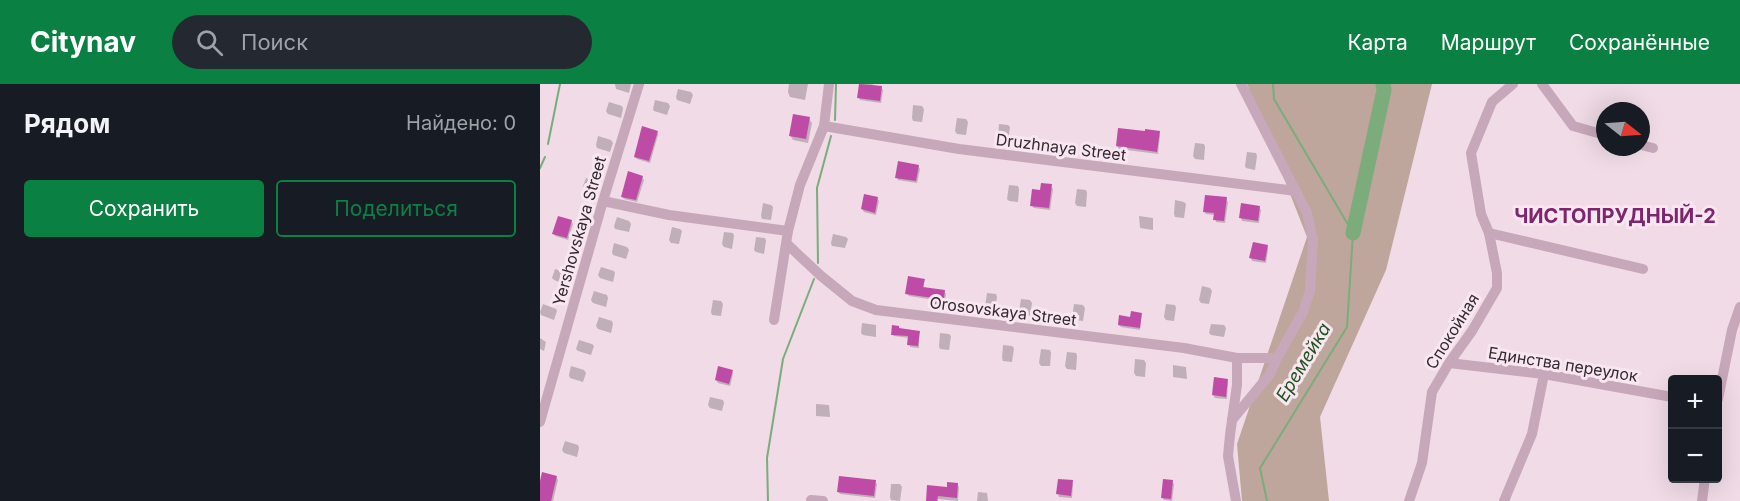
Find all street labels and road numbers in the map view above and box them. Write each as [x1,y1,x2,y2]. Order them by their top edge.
street label: Druzhnaya Street [995,129,1127,165]
street label: Yershovskaya Street [548,154,610,308]
street label: Спокойная [1421,289,1483,373]
street label: Orosovskaya Street [928,292,1078,330]
street label: Единства переулок [1487,342,1640,386]

